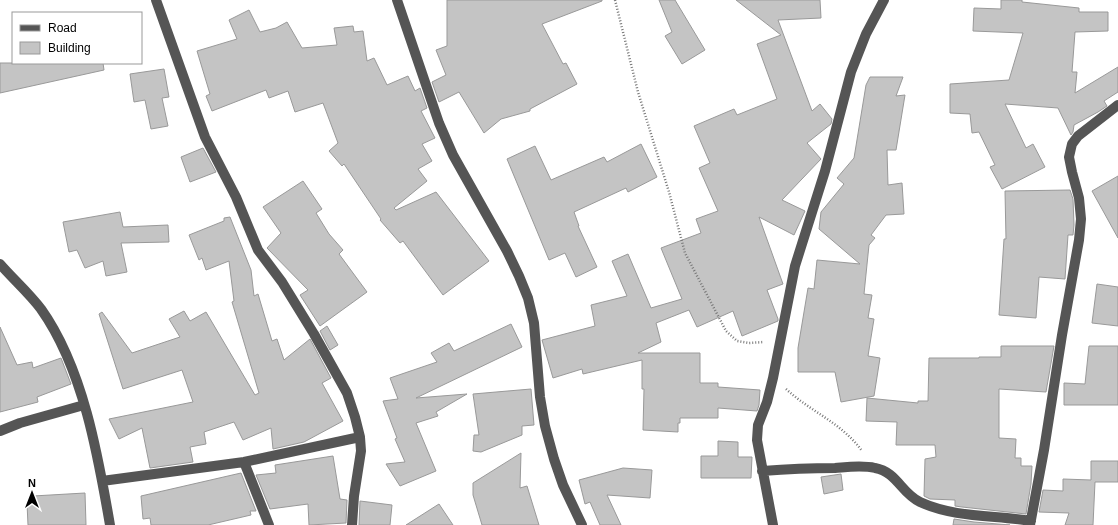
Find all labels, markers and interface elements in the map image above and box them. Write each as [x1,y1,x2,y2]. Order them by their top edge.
legend [12,12,142,64]
text: Road [48,21,77,35]
text: Building [48,41,91,55]
north arrow [12,473,52,513]
text: N [28,477,36,489]

